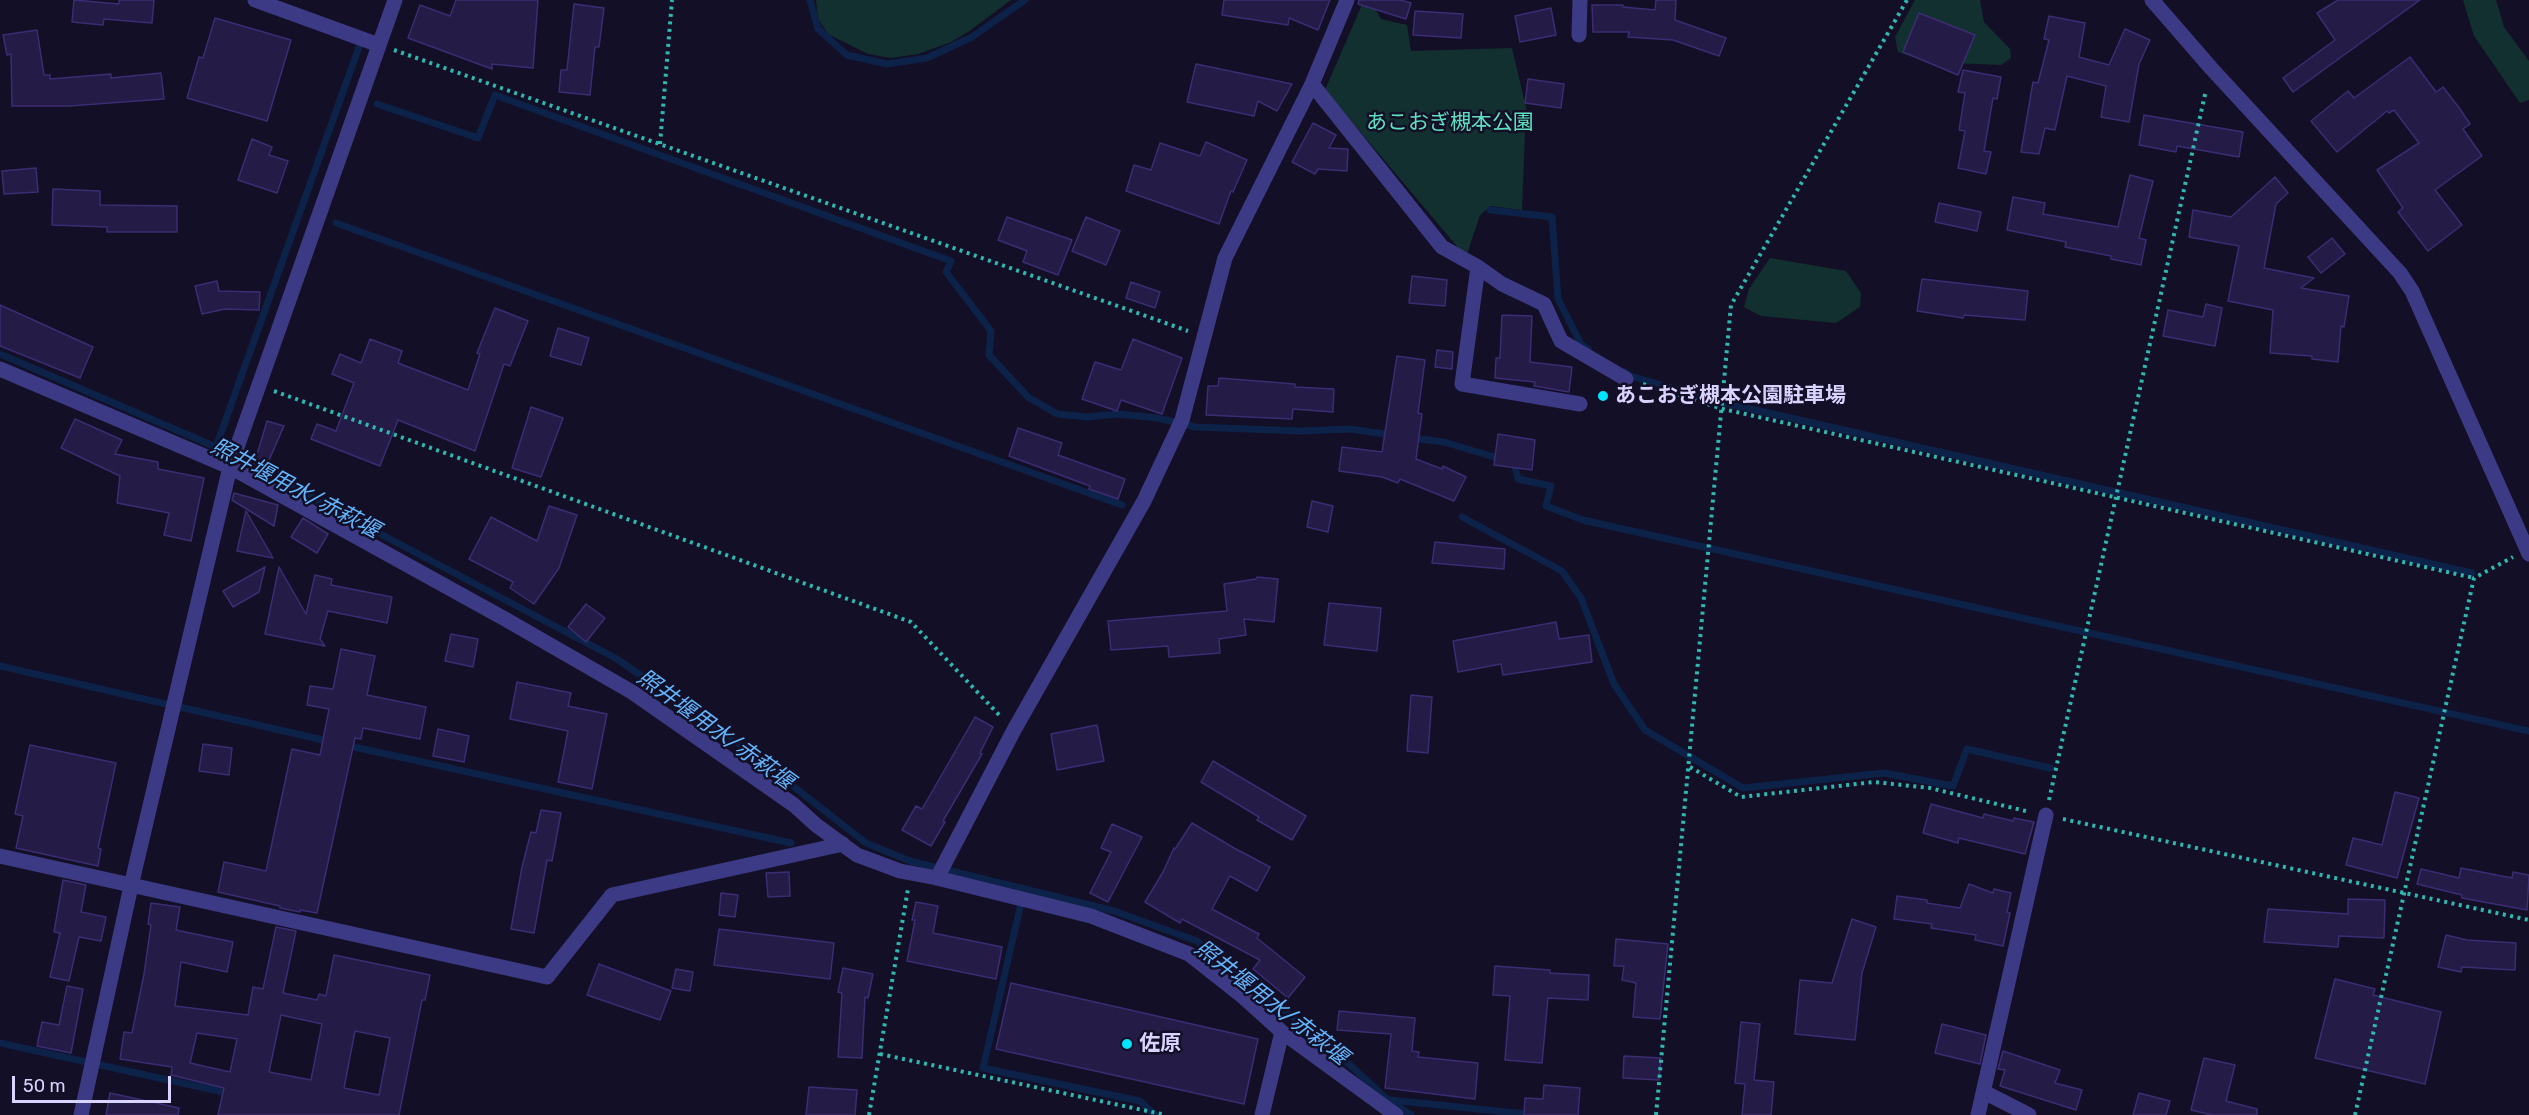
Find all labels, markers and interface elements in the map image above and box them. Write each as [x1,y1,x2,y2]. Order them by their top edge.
park label: あこおぎ槻本公園 [1366,110,1534,136]
place label: あこおぎ槻本公園駐車場 [1615,383,1846,409]
marker: あこおぎ槻本公園駐車場 [1596,389,1610,403]
water label: 照井堰用水/赤萩堰 [206,434,384,544]
water label: 照井堰用水/赤萩堰 [632,664,798,796]
water label: 照井堰用水/赤萩堰 [1189,935,1353,1071]
place label: 佐原 [1139,1031,1181,1057]
marker: 佐原 [1120,1037,1134,1051]
scale bar [15,1064,174,1102]
text: 50 m [23,1075,66,1097]

